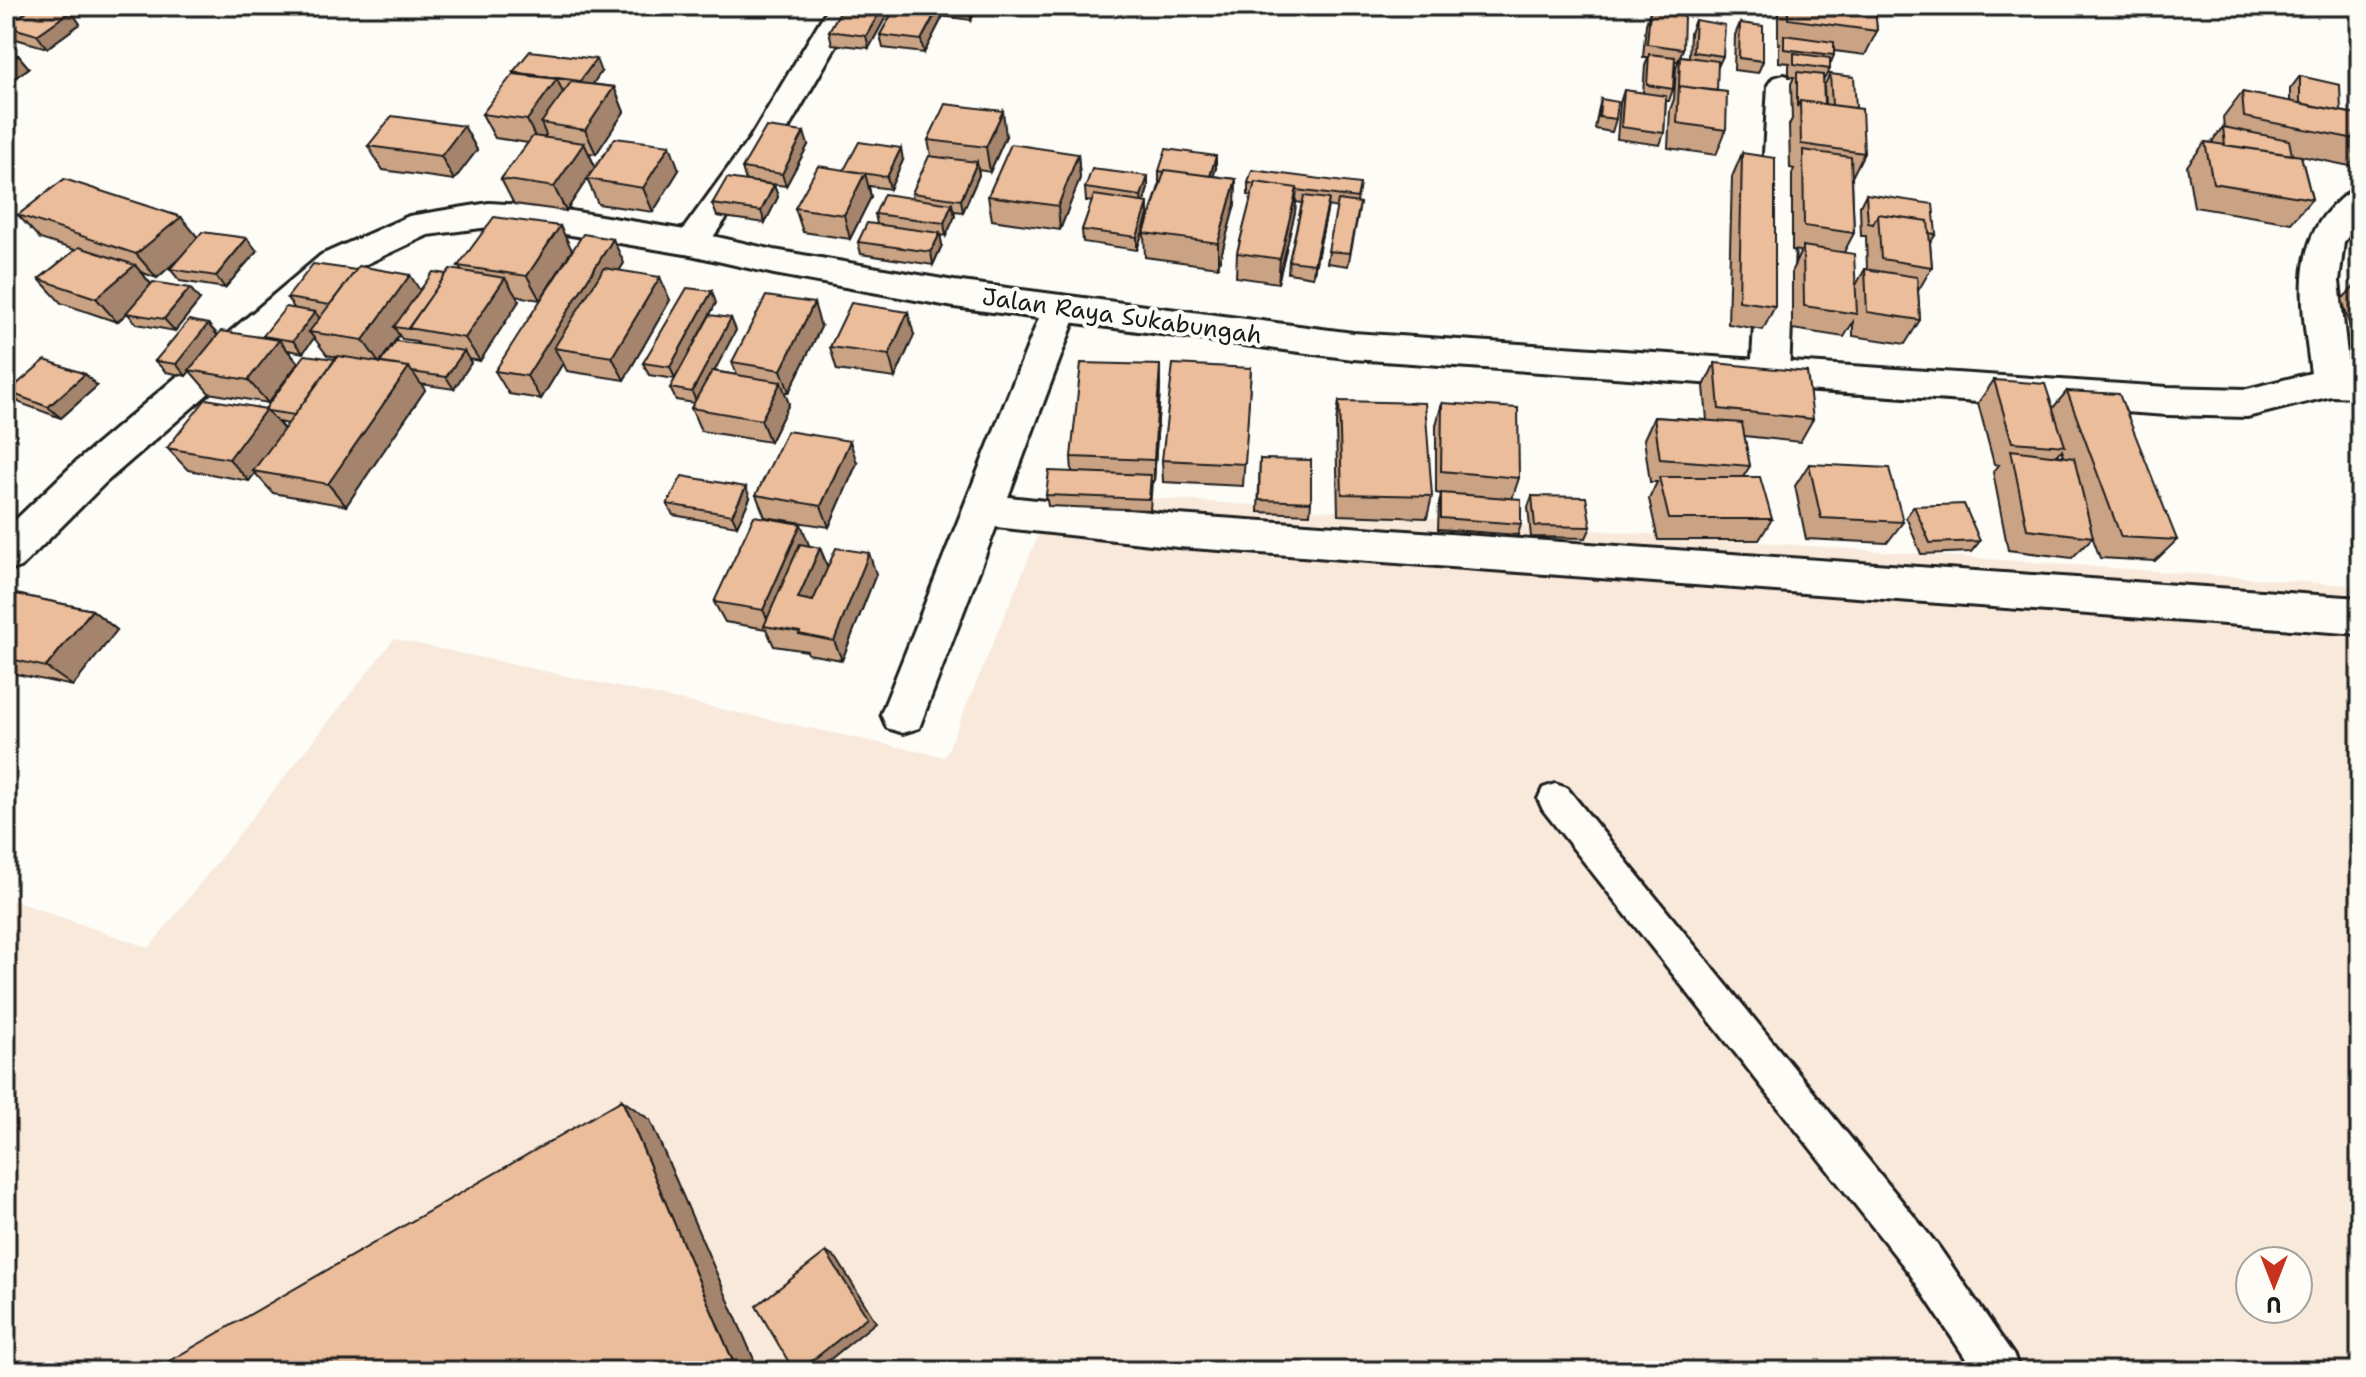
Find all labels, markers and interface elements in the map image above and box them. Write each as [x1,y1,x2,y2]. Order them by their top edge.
street label: Jalan Raya Sukabungah [980,280,1264,352]
north arrow [2234,1245,2314,1325]
text: U [2266,1290,2282,1319]

